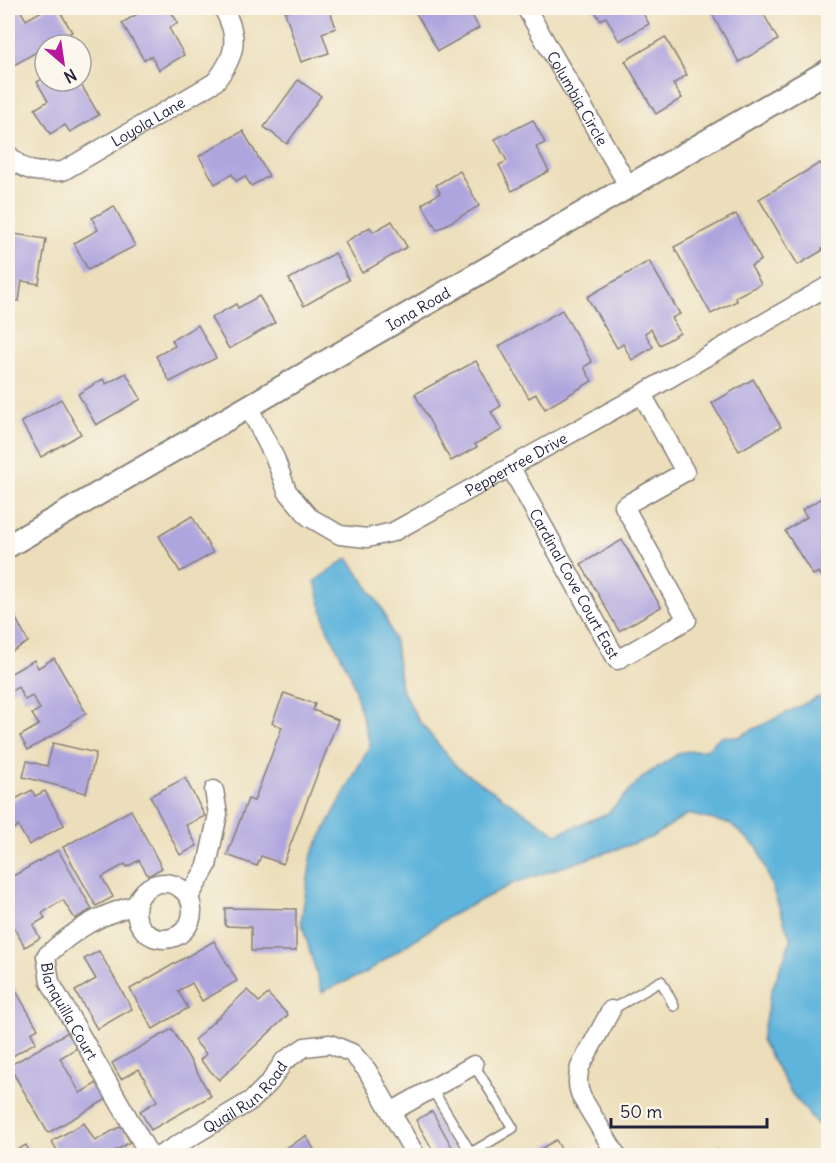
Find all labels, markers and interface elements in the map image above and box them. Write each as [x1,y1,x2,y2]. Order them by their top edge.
north arrow [33,33,93,93]
street label: Columbia Circle [543,48,612,149]
text: N [61,65,80,88]
street label: Loyola Lane [107,92,188,150]
street label: Iona Road [383,282,454,334]
street label: Peppertree Drive [462,428,570,500]
street label: Cardinal Cove Court East [526,505,624,662]
street label: Blanquilla Court [38,961,102,1063]
street label: Quail Run Road [199,1057,291,1137]
scale bar [611,1091,767,1129]
text: 50 m [620,1100,662,1123]

